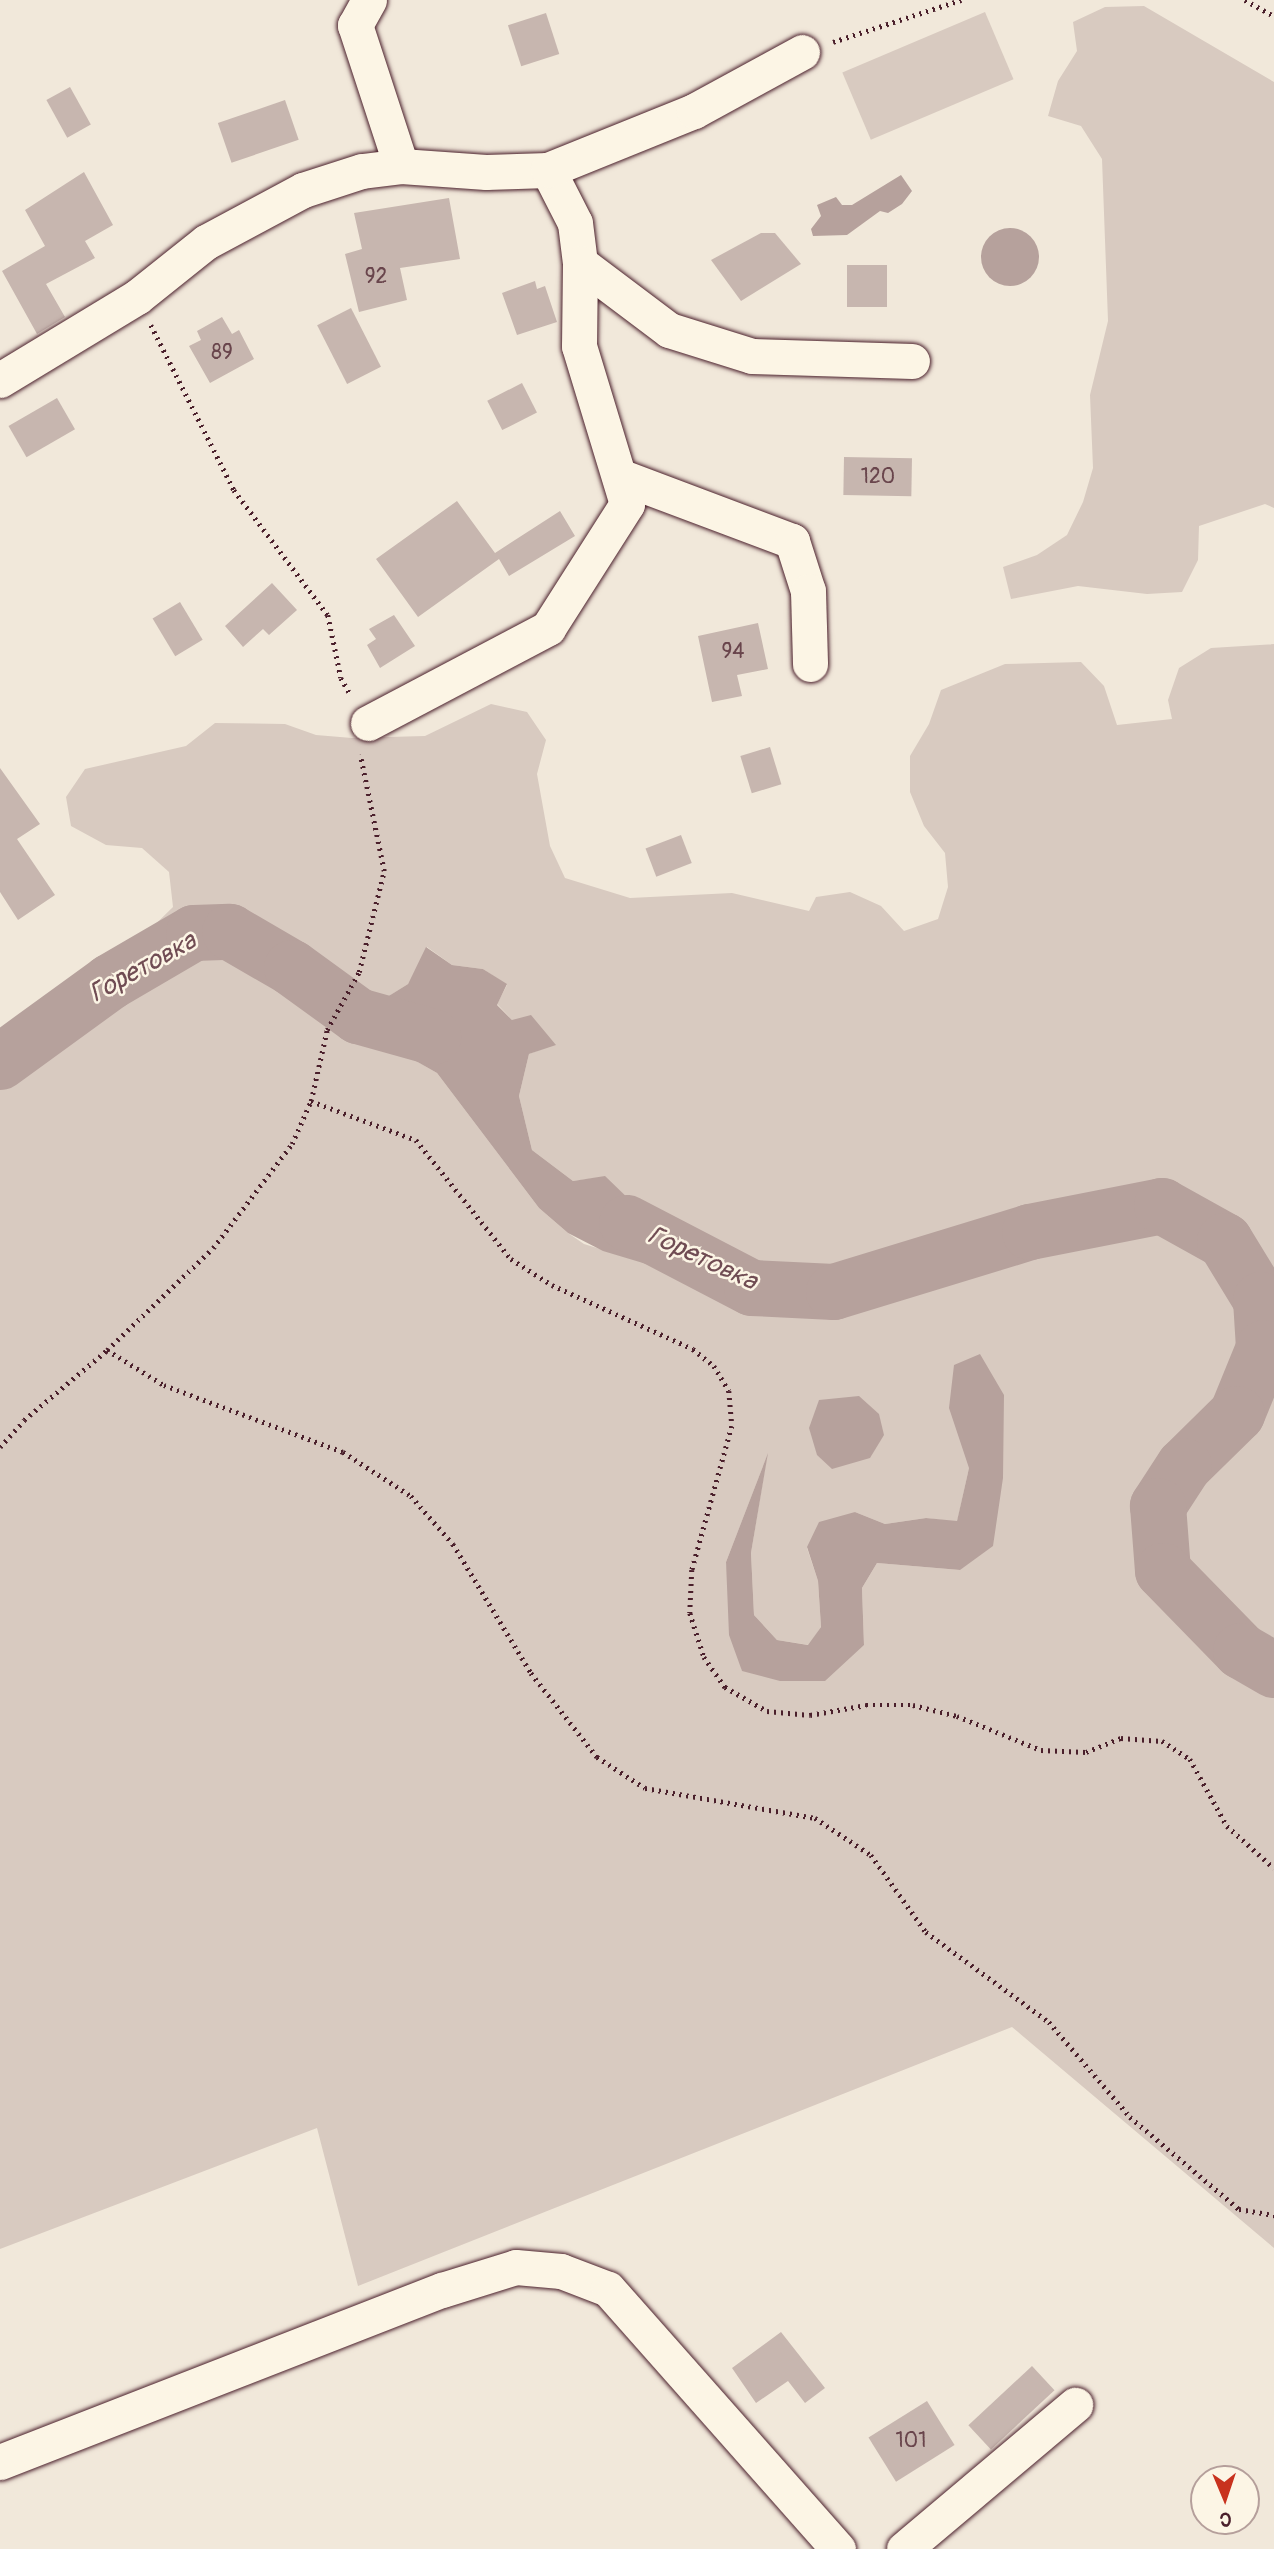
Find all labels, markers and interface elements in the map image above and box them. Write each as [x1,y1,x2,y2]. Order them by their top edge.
house number: 92 [365,264,387,290]
house number: 89 [211,340,233,366]
house number: 120 [861,464,895,490]
house number: 94 [722,639,744,665]
water label: Горетовка [84,926,202,1010]
water label: Горетовка [642,1220,762,1298]
house number: 101 [896,2428,926,2454]
north arrow [1190,2465,1260,2535]
text: С [1219,2507,1232,2531]

